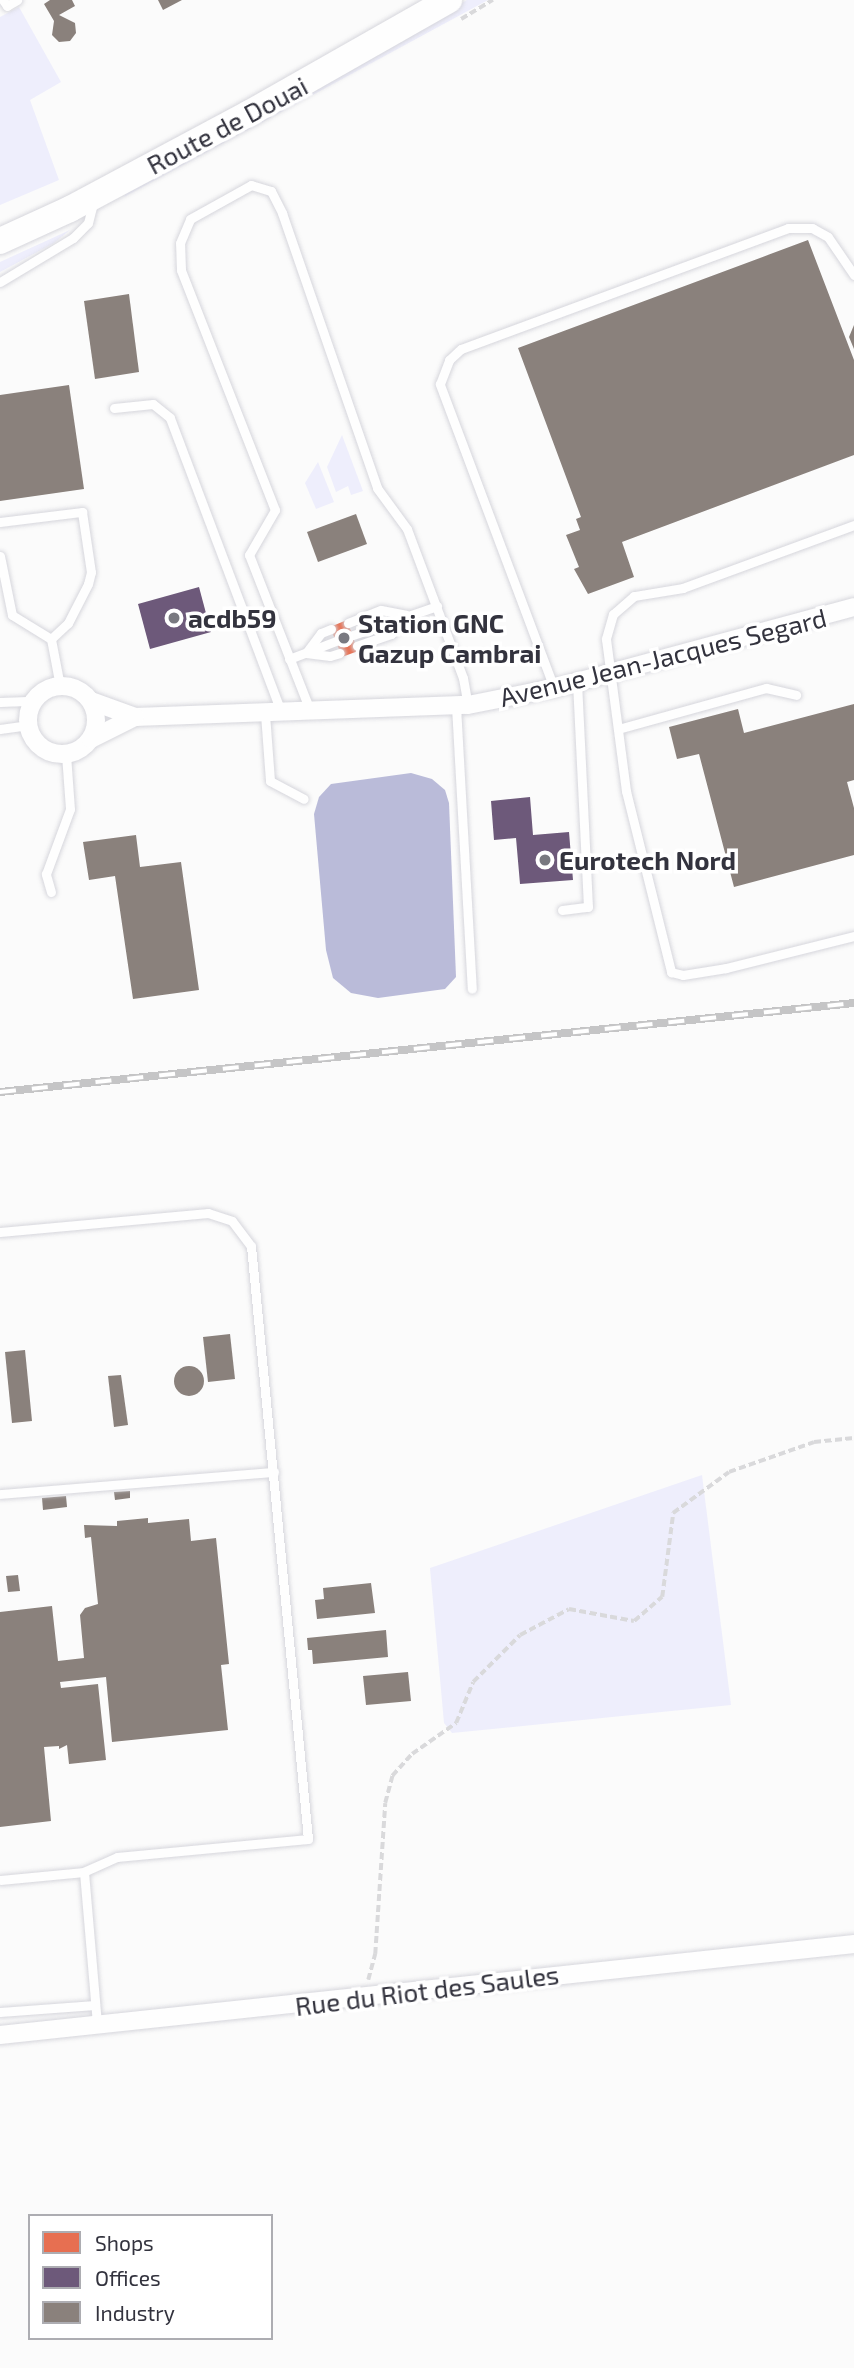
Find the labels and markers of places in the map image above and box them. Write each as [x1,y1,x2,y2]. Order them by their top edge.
place label: acdb59 [188,602,277,634]
place label: Station GNC Gazup Cambrai [358,607,541,668]
marker: acdb59 [166,610,182,626]
marker: Station GNC Gazup Cambrai [336,630,352,646]
place label: Eurotech Nord [559,844,736,876]
marker: Eurotech Nord [537,852,553,868]

